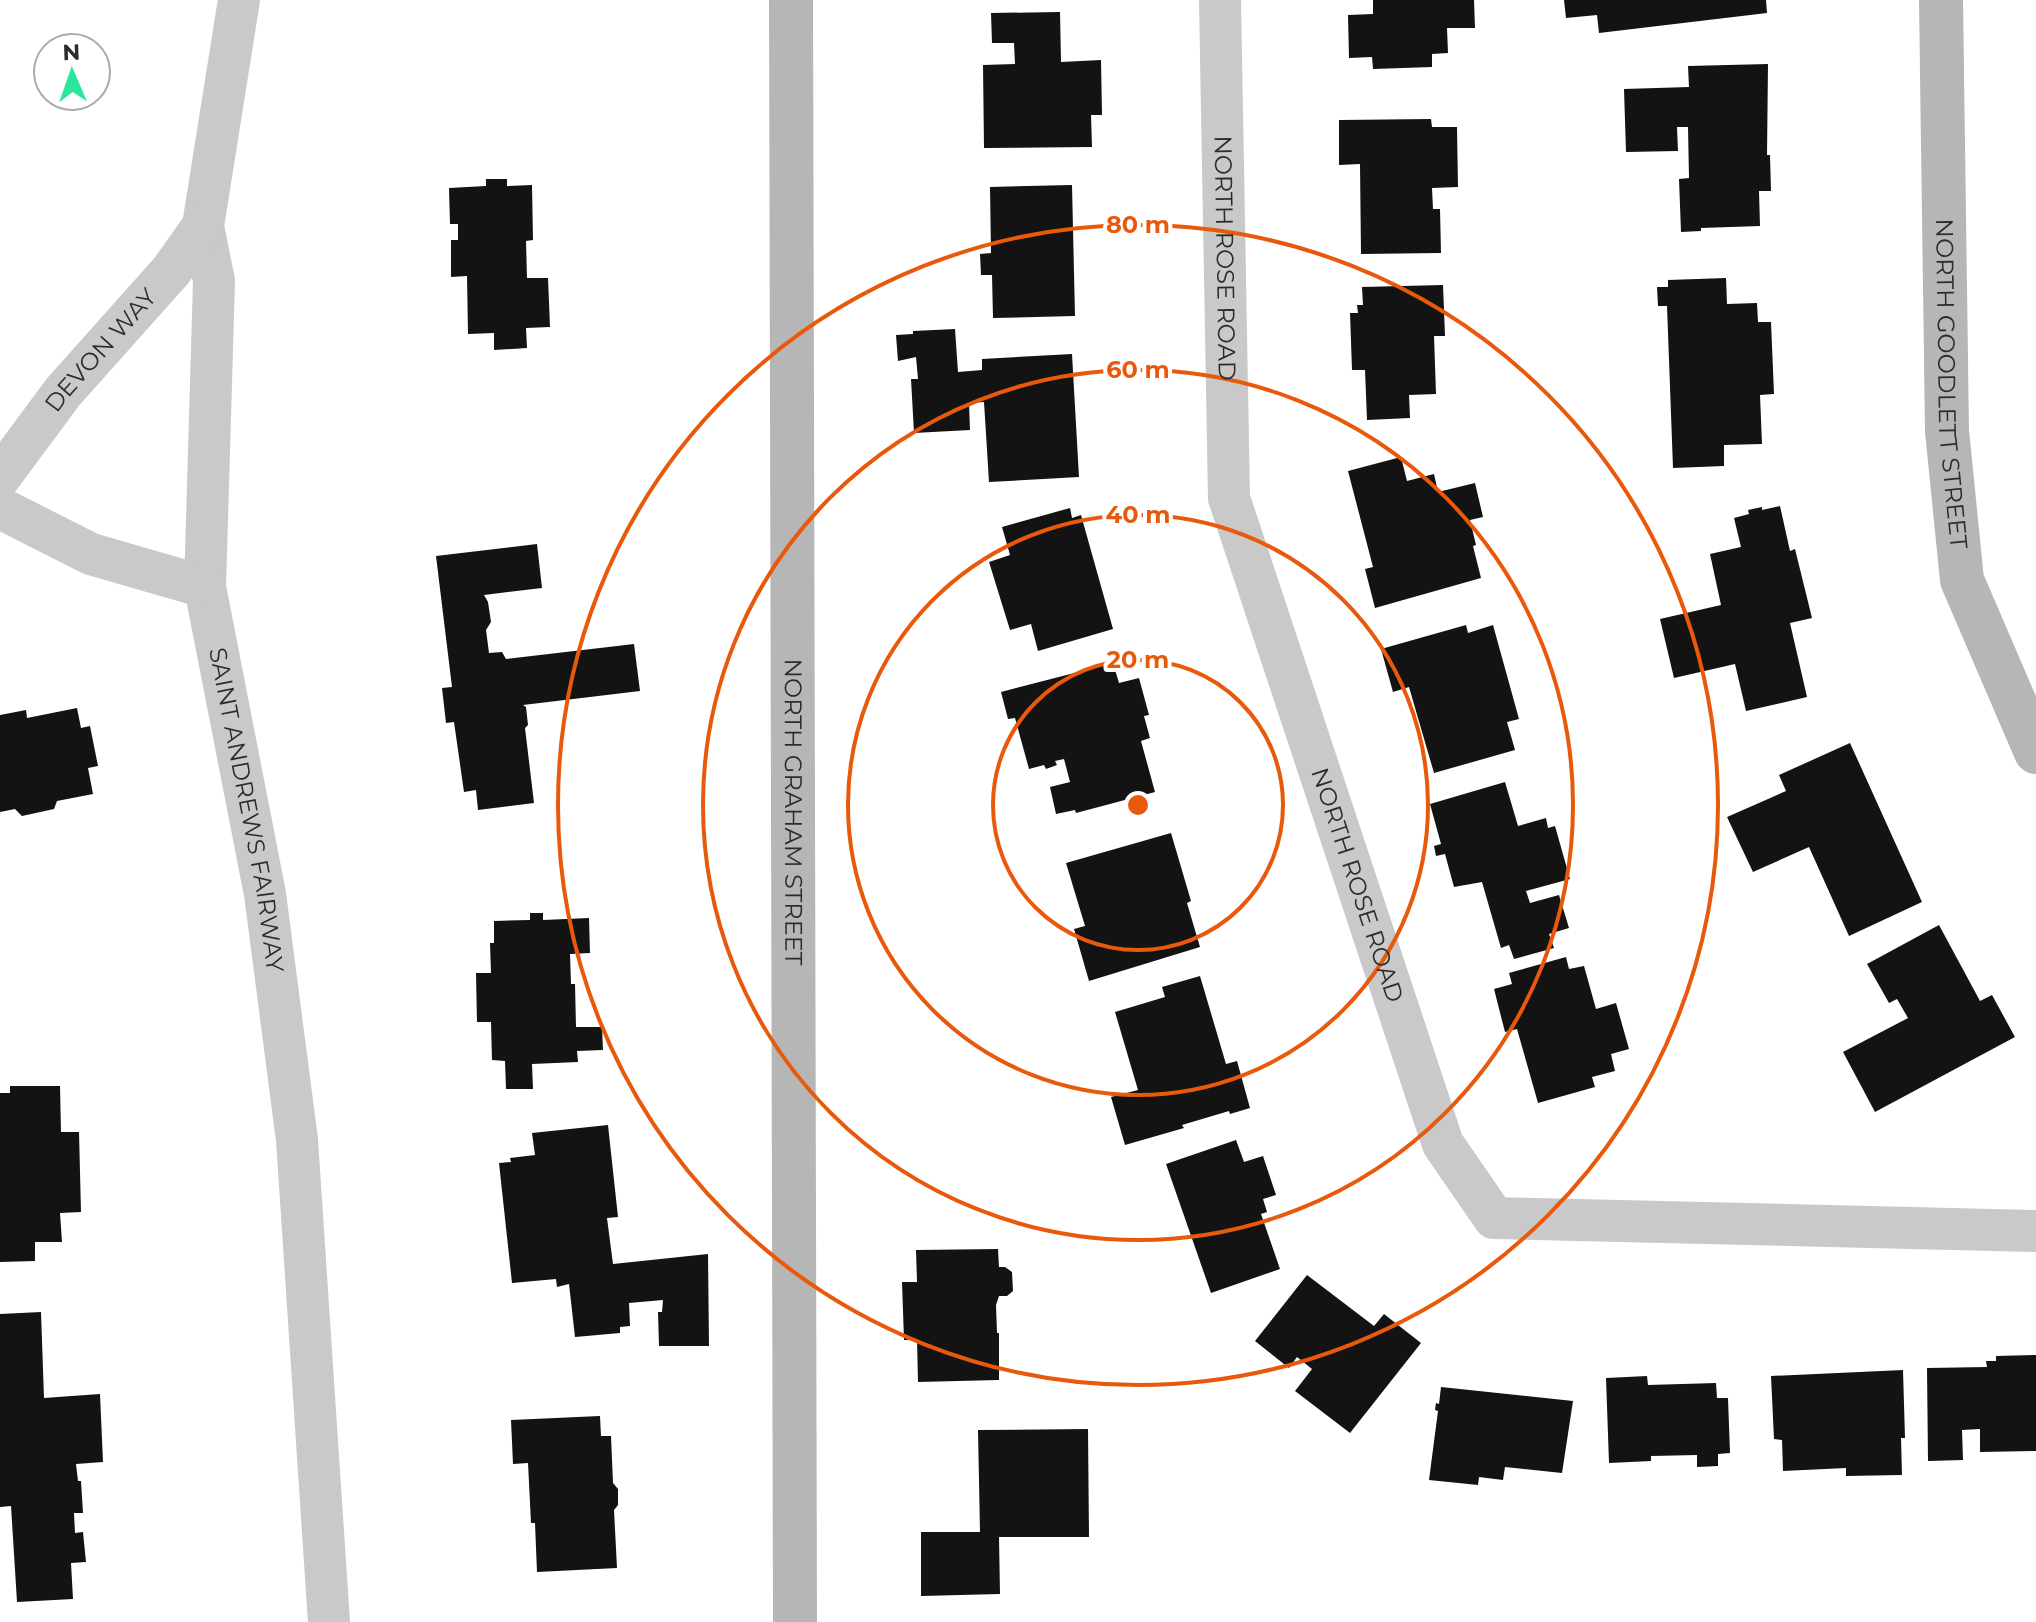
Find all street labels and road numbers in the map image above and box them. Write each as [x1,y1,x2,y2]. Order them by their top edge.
street label: NORTH ROSE ROAD [1208,135,1242,381]
street label: NORTH GOODLETT STREET [1930,218,1974,550]
street label: DEVON WAY [38,282,163,417]
street label: SAINT ANDREWS FAIRWAY [203,645,290,975]
street label: NORTH GRAHAM STREET [779,658,808,966]
street label: NORTH ROSE ROAD [1305,764,1410,1006]

